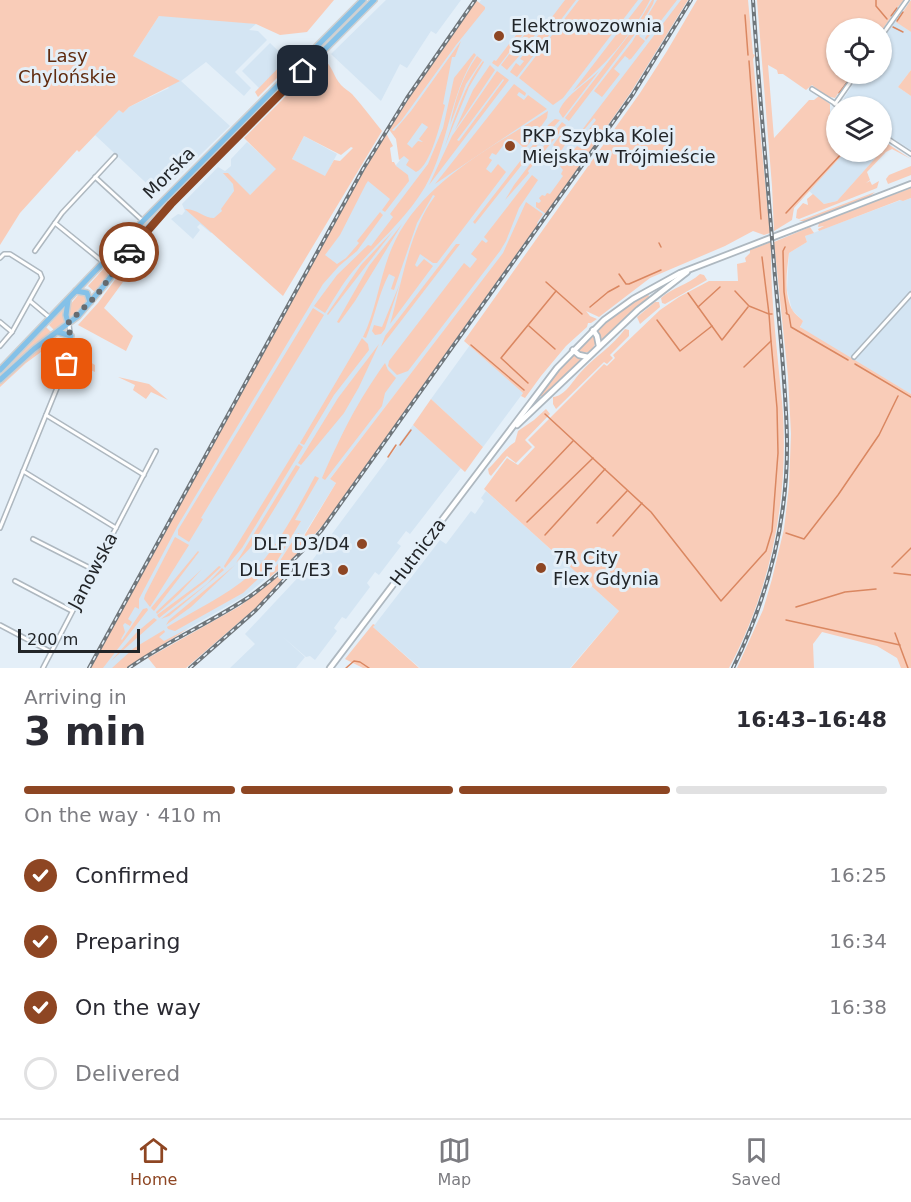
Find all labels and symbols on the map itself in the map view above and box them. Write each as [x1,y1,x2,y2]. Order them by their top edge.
place label: Elektrowozownia SKM [511,15,662,57]
marker: Elektrowozownia SKM [492,29,506,43]
park label: Lasy Chylońskie [18,45,116,87]
pin [277,45,328,96]
place label: PKP Szybka Kolej Miejska w Trójmieście [522,125,716,167]
marker: PKP Szybka Kolej Miejska w Trójmieście [503,139,517,153]
street label: Morska [138,142,199,203]
courier [99,222,159,282]
pin [41,338,92,389]
street label: Hutnicza [386,514,450,589]
street label: Janowska [63,529,122,614]
place label: DLF D3/D4 [253,533,350,554]
marker: DLF D3/D4 [355,537,369,551]
place label: 7R City Flex Gdynia [553,547,659,589]
place label: DLF E1/E3 [239,559,331,580]
marker: 7R City Flex Gdynia [534,561,548,575]
marker: DLF E1/E3 [336,563,350,577]
scale bar [18,626,140,654]

